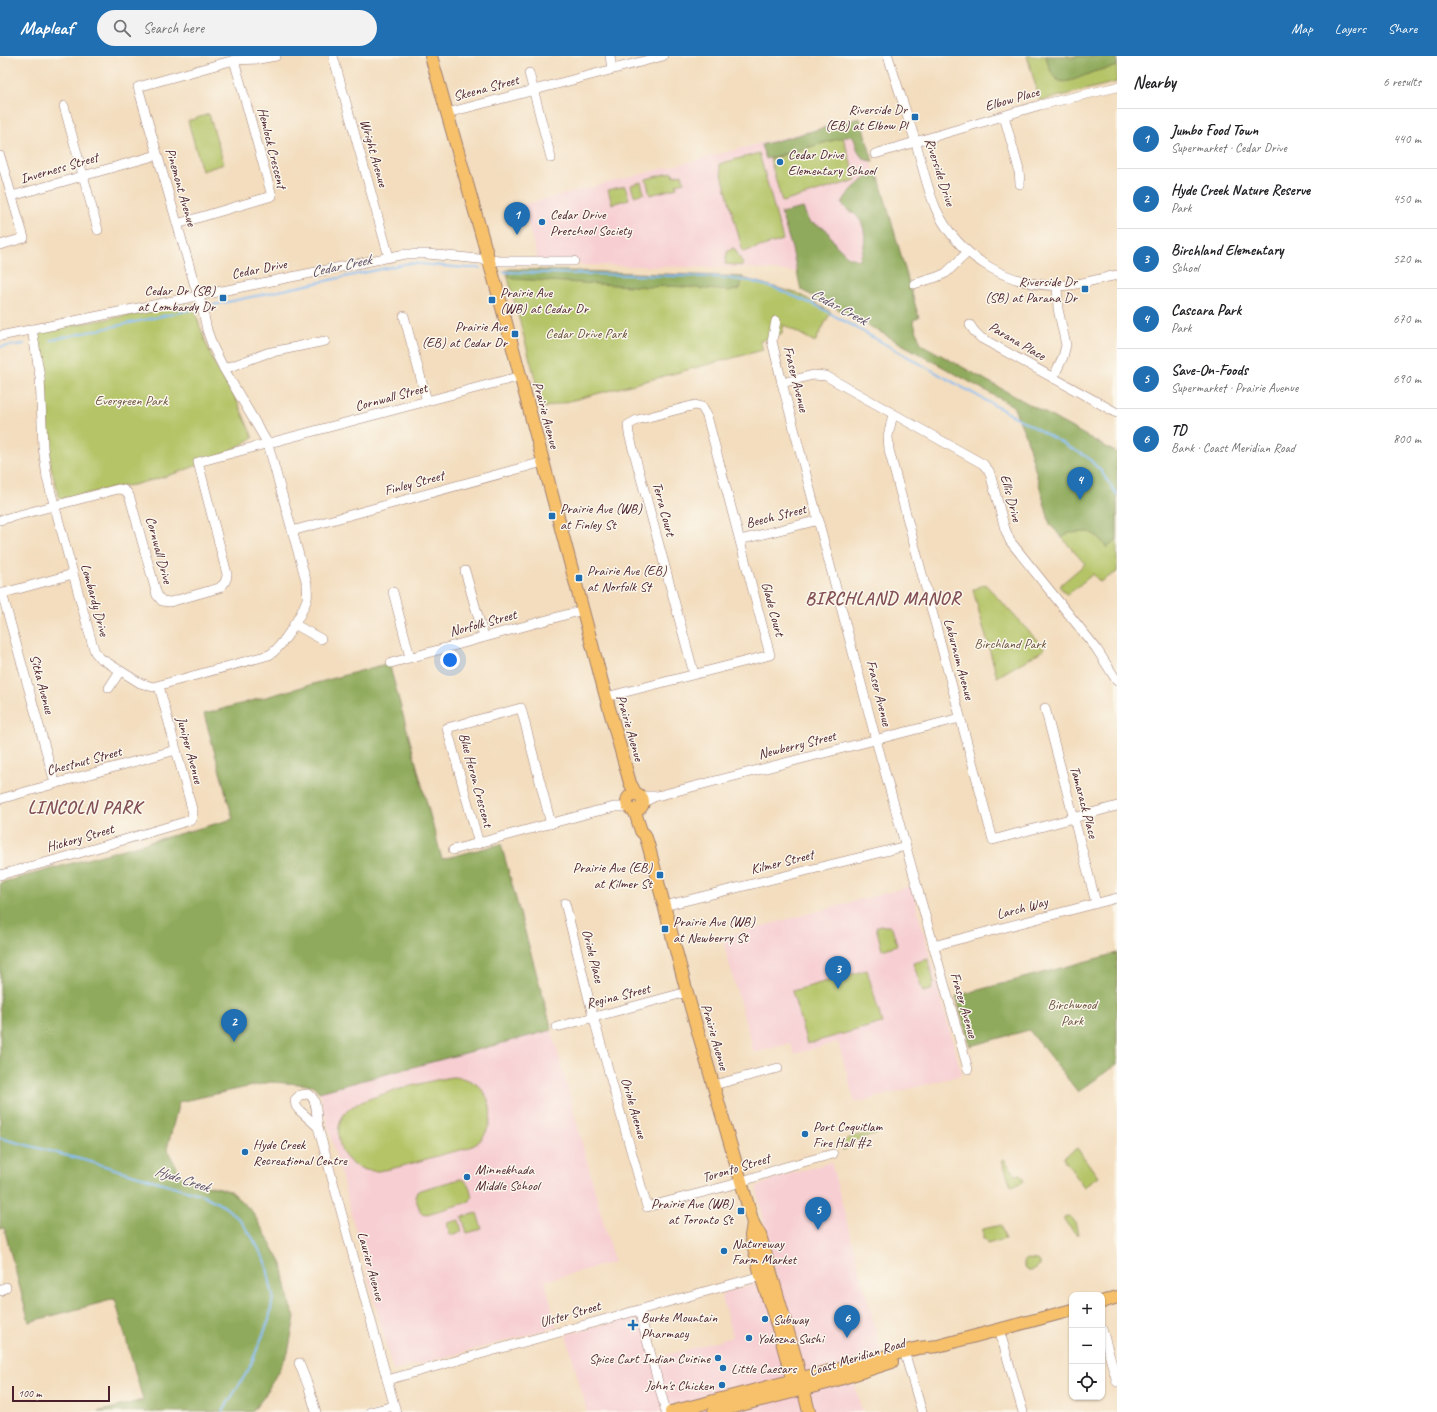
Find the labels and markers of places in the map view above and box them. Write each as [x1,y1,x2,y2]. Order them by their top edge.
place label: Riverside Dr (EB) at Elbow Pl [825,101,910,134]
marker: Riverside Dr (EB) at Elbow Pl [910,112,920,122]
place label: Cedar Drive Elementary School [788,146,878,179]
marker: Cedar Drive Elementary School [775,157,785,167]
pin: 1 [504,202,530,235]
place label: Cedar Drive Preschool Society [550,206,633,239]
marker: Cedar Drive Preschool Society [537,217,547,227]
place label: Riverside Dr (SB) at Parana Dr [985,273,1079,306]
place label: Cedar Dr (SB) at Lombardy Dr [138,282,217,315]
place label: Prairie Ave (WB) at Cedar Dr [500,284,590,317]
marker: Riverside Dr (SB) at Parana Dr [1080,284,1090,294]
marker: Cedar Dr (SB) at Lombardy Dr [218,293,228,303]
marker: Prairie Ave (WB) at Cedar Dr [487,295,497,305]
place label: Prairie Ave (EB) at Cedar Dr [422,318,509,351]
marker: Prairie Ave (EB) at Cedar Dr [510,329,520,339]
pin: 4 [1067,467,1093,500]
place label: Prairie Ave (WB) at Finley St [560,500,643,533]
marker: Prairie Ave (WB) at Finley St [547,511,557,521]
place label: Prairie Ave (EB) at Norfolk St [587,562,668,595]
marker: Prairie Ave (EB) at Norfolk St [574,573,584,583]
place label: Prairie Ave (EB) at Kilmer St [573,859,653,892]
marker: Prairie Ave (EB) at Kilmer St [655,870,665,880]
place label: Prairie Ave (WB) at Newberry St [673,913,756,946]
marker: Prairie Ave (WB) at Newberry St [660,924,670,934]
pin: 3 [825,956,851,989]
pin: 2 [221,1009,247,1042]
place label: Port Coquitlam Fire Hall #2 [813,1118,883,1151]
marker: Port Coquitlam Fire Hall #2 [800,1129,810,1139]
place label: Hyde Creek Recreational Centre [253,1136,348,1169]
marker: Hyde Creek Recreational Centre [240,1147,250,1157]
place label: Minnekhada Middle School [475,1161,542,1194]
marker: Minnekhada Middle School [462,1172,472,1182]
place label: Prairie Ave (WB) at Toronto St [651,1195,734,1228]
pin: 5 [805,1197,831,1230]
marker: Prairie Ave (WB) at Toronto St [736,1206,746,1216]
place label: Natureway Farm Market [732,1235,797,1268]
marker: Natureway Farm Market [719,1246,729,1256]
pin: 6 [834,1305,860,1338]
place label: Burke Mountain Pharmacy [641,1309,718,1342]
place label: Subway [773,1311,810,1328]
marker: Subway [760,1314,770,1324]
marker: Burke Mountain Pharmacy [628,1320,638,1330]
place label: Yokozna Sushi [757,1330,826,1347]
marker: Yokozna Sushi [744,1333,754,1343]
place label: Spice Cart Indian Cuisine [589,1350,711,1367]
marker: Spice Cart Indian Cuisine [713,1353,723,1363]
place label: Little Caesars [731,1360,798,1377]
marker: Little Caesars [718,1363,728,1373]
place label: John's Chicken [645,1377,715,1394]
marker: John's Chicken [717,1380,727,1390]

